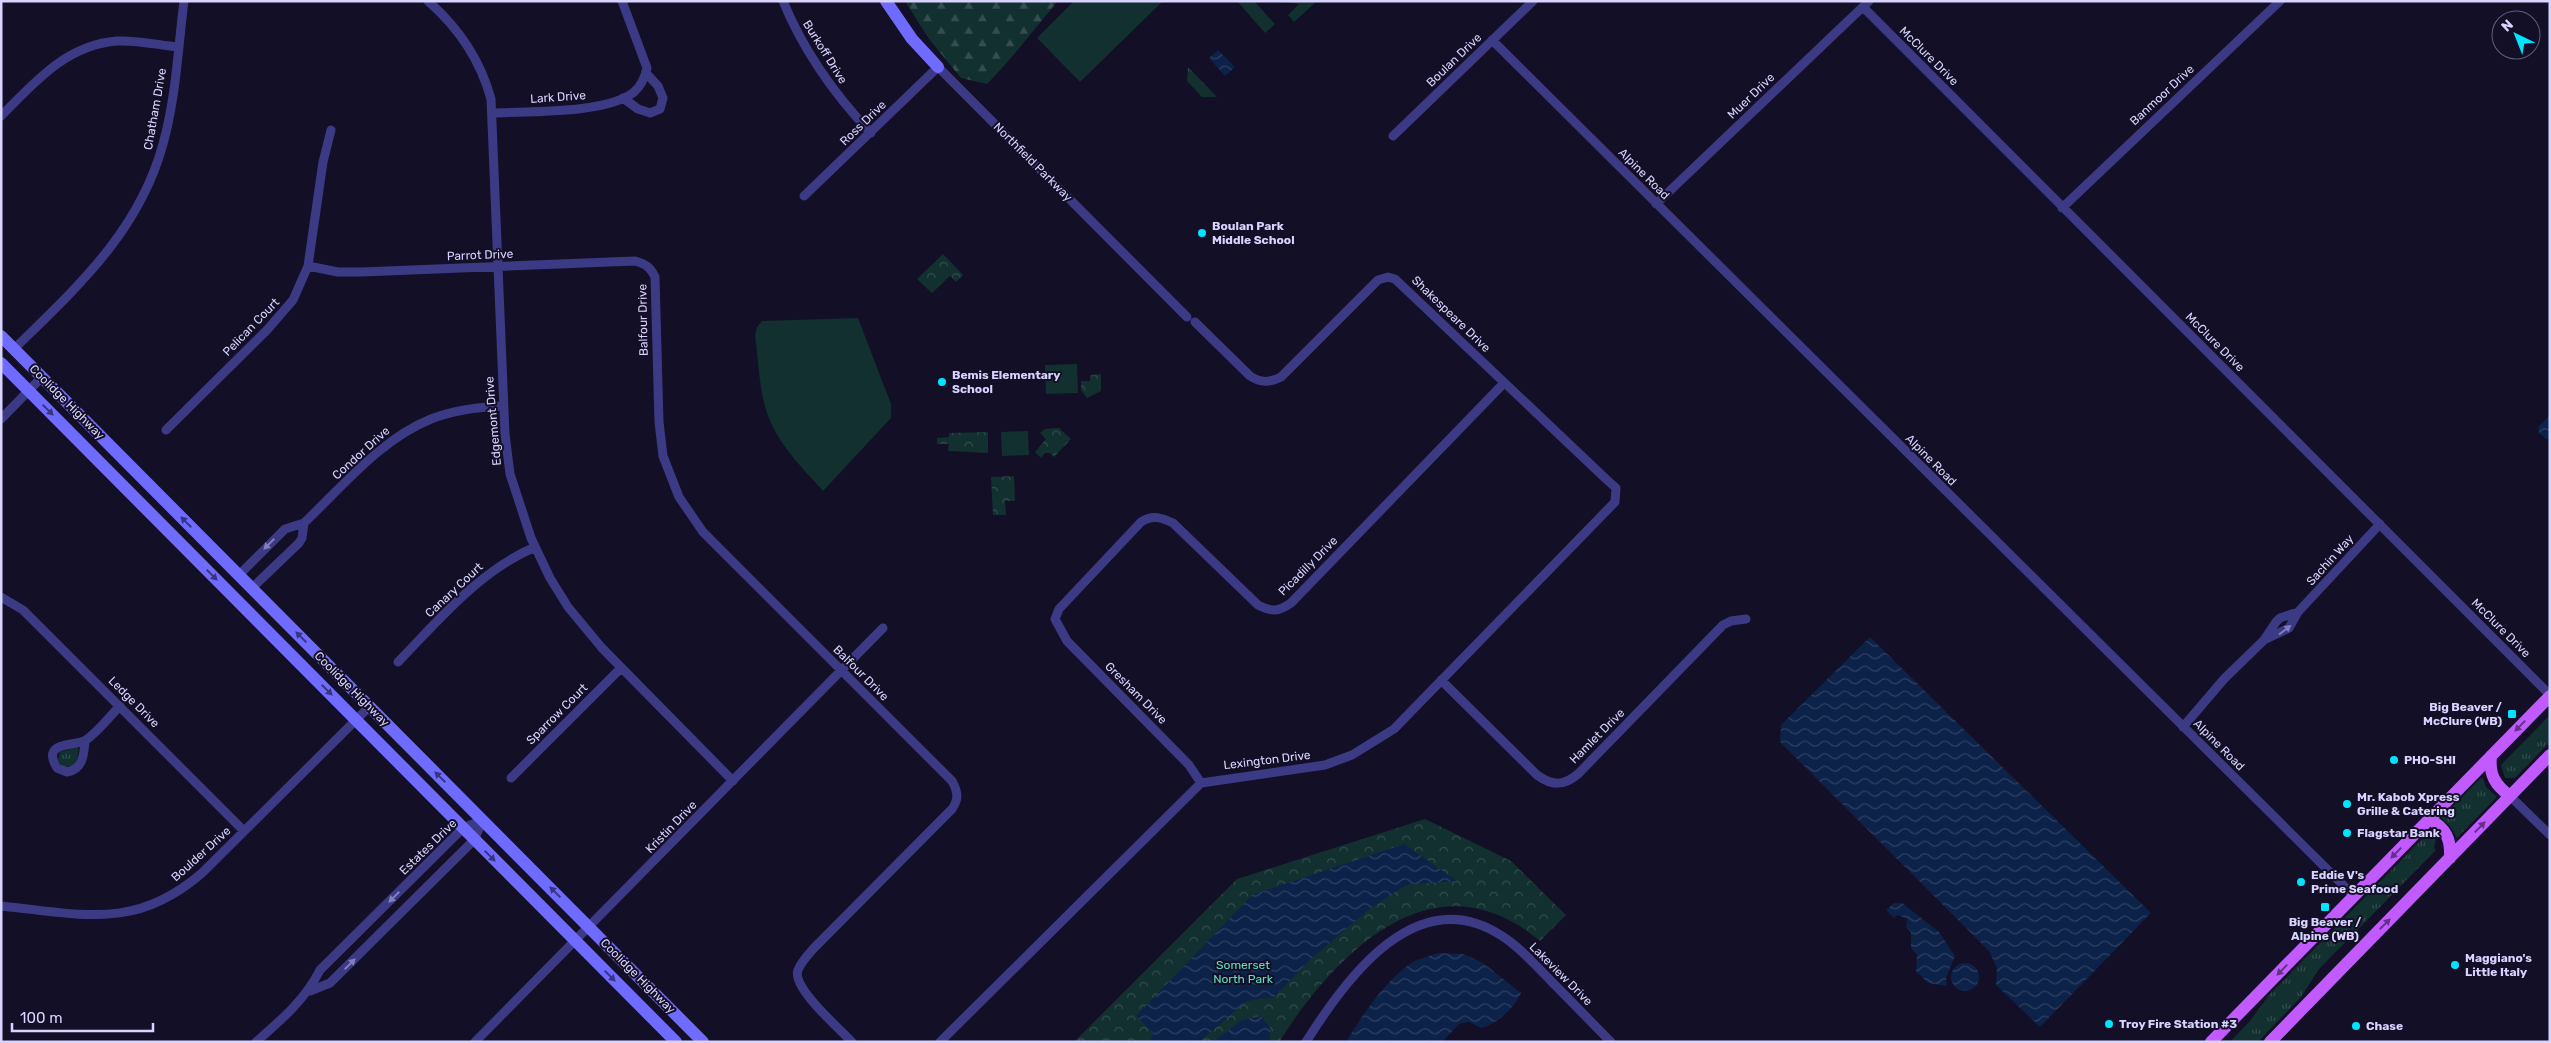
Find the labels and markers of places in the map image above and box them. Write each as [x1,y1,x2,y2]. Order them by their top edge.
place label: Boulan Park Middle School [1212,219,1295,247]
marker: Boulan Park Middle School [1196,227,1208,239]
place label: Bemis Elementary School [952,368,1061,396]
marker: Bemis Elementary School [936,376,948,388]
place label: Big Beaver / McClure (WB) [2423,700,2503,728]
marker: Big Beaver / McClure (WB) [2506,708,2518,720]
place label: PHO-SHI [2404,753,2456,767]
marker: PHO-SHI [2388,754,2400,766]
place label: Mr. Kabob Xpress Grille & Catering [2357,790,2460,818]
marker: Mr. Kabob Xpress Grille & Catering [2341,798,2353,810]
place label: Flagstar Bank [2357,826,2440,840]
marker: Flagstar Bank [2341,827,2353,839]
place label: Eddie V's Prime Seafood [2311,868,2398,896]
marker: Eddie V's Prime Seafood [2295,876,2307,888]
marker: Big Beaver / Alpine (WB) [2319,901,2331,913]
place label: Big Beaver / Alpine (WB) [2289,915,2362,943]
place label: Maggiano's Little Italy [2465,951,2532,979]
marker: Maggiano's Little Italy [2449,959,2461,971]
place label: Troy Fire Station #3 [2119,1017,2237,1031]
marker: Troy Fire Station #3 [2103,1018,2115,1030]
place label: Chase [2366,1019,2403,1033]
marker: Chase [2350,1020,2362,1032]

